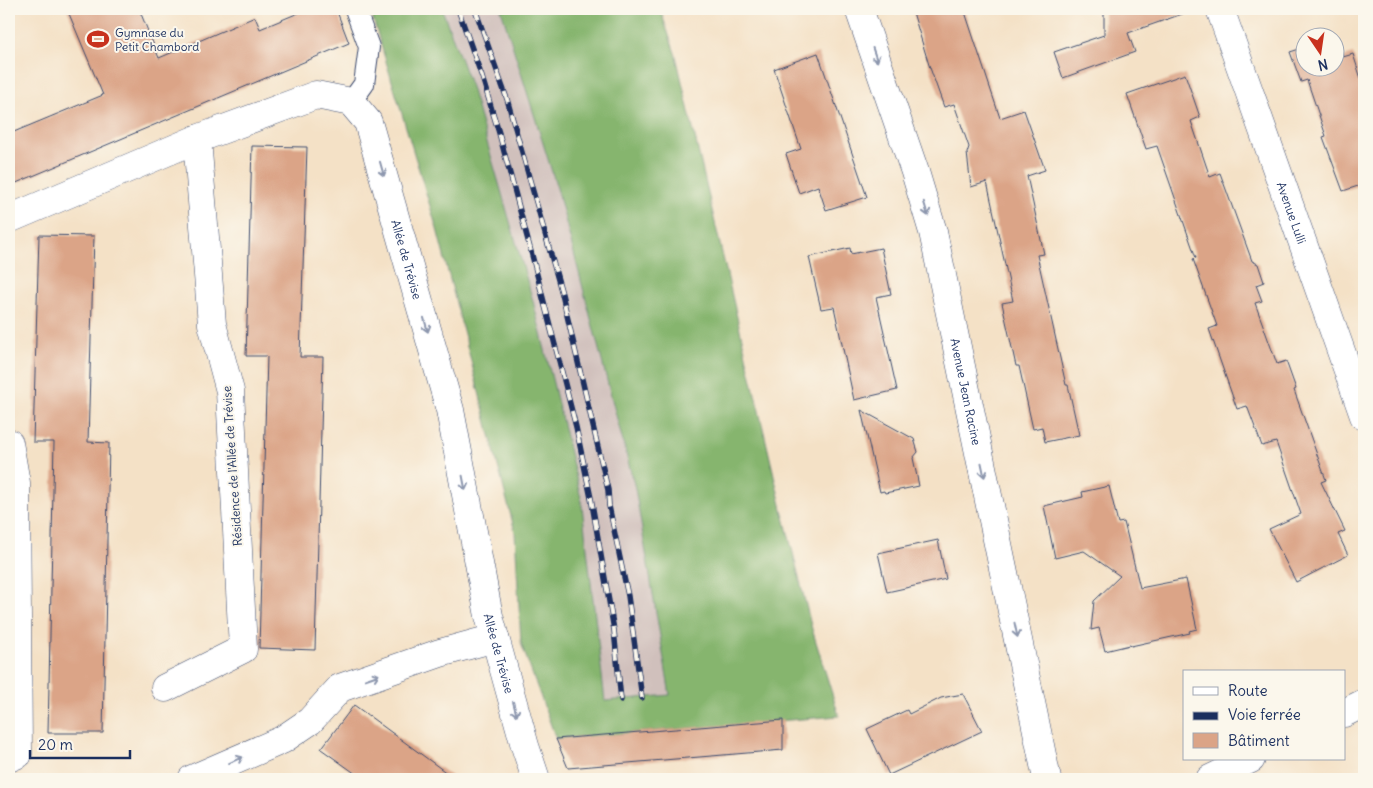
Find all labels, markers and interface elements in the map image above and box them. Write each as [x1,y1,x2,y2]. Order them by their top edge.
place label: Gymnase du Petit Chambord [115,25,199,54]
sports icon: Gymnase du Petit Chambord [85,26,111,52]
north arrow [1296,28,1346,78]
one-way arrow [871,47,880,62]
text: N [1316,55,1330,75]
one-way arrow [377,160,387,176]
street label: Avenue Lulli [1274,180,1310,246]
one-way arrow [922,201,932,217]
street label: Allée de Trévise [389,218,426,301]
one-way arrow [422,317,431,333]
street label: Avenue Jean Racine [948,337,985,446]
street label: Résidence de l'Allée de Trévise [219,385,245,547]
one-way arrow [979,462,988,478]
one-way arrow [459,474,469,490]
street label: Allée de Trévise [481,612,518,695]
one-way arrow [1012,621,1021,637]
legend [1183,670,1346,760]
one-way arrow [364,672,380,681]
text: Route [1228,681,1268,700]
one-way arrow [511,701,520,717]
text: Voie ferrée [1228,705,1301,724]
scale bar [30,728,130,760]
text: Bâtiment [1228,731,1290,750]
text: 20 m [38,735,73,754]
one-way arrow [228,754,243,764]

